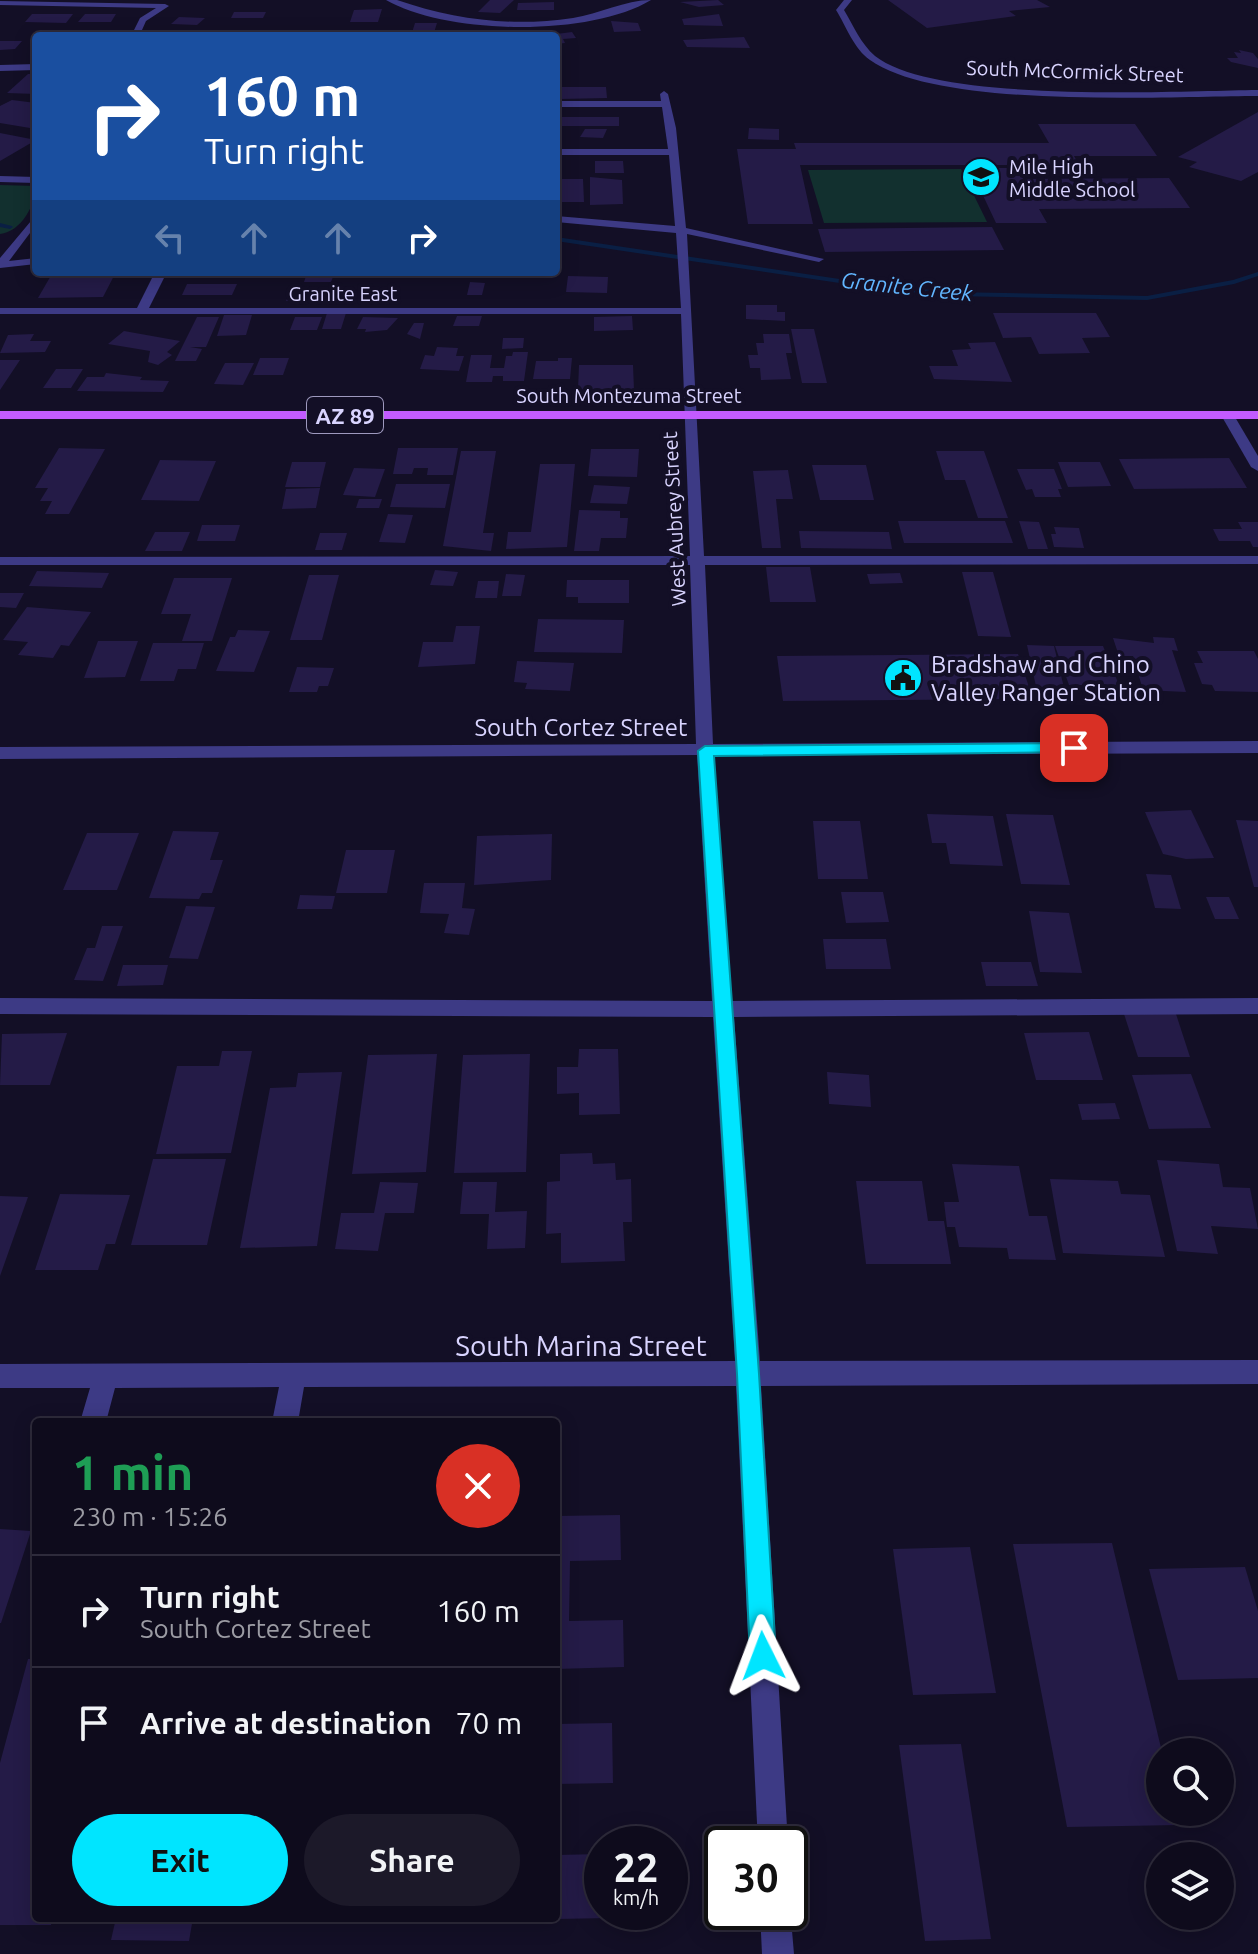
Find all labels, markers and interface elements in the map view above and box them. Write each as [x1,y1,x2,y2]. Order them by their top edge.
street label: South McCormick Street [966,56,1184,86]
icon: right [72,64,176,168]
text: 160 m [204,64,360,127]
text: Turn right [204,130,364,171]
place label: Mile High Middle School [1009,155,1135,201]
school or university icon: Mile High Middle School [960,156,1002,198]
icon: left [148,216,192,260]
icon: ahead [232,216,276,260]
icon: ahead [316,216,360,260]
icon: right [400,216,444,260]
water label: Granite Creek [840,267,975,305]
street label: Granite East [289,282,398,305]
street label: South Montezuma Street [516,384,742,407]
road number: AZ 89 [307,397,383,433]
street label: West Aubrey Street [658,431,690,607]
place label: Bradshaw and Chino Valley Ranger Station [931,651,1161,706]
public building icon: Bradshaw and Chino Valley Ranger Station [882,657,924,699]
street label: South Cortez Street [475,714,688,741]
pin [1040,714,1108,782]
icon: arrive [1052,726,1096,770]
street label: South Marina Street [455,1330,707,1361]
button: close [436,1444,520,1528]
text: 1 min [72,1445,193,1499]
text: 230 m · 15:26 [72,1502,228,1531]
text: Turn right [140,1580,280,1614]
icon: right [72,1589,116,1633]
text: 160 m [436,1594,520,1628]
text: South Cortez Street [140,1614,371,1643]
position arrow [721,1614,805,1698]
icon: arrive [72,1701,116,1745]
text: Arrive at destination [140,1706,432,1740]
text: 70 m [456,1706,522,1740]
map controls [1146,1738,1234,1930]
button: search [1146,1738,1234,1826]
button: Exit [72,1814,288,1906]
button: Share [304,1814,520,1906]
speed limit sign: 30 [704,1826,808,1930]
button: layers [1146,1842,1234,1930]
text: 22 [613,1845,659,1890]
text: km/h [613,1886,659,1909]

